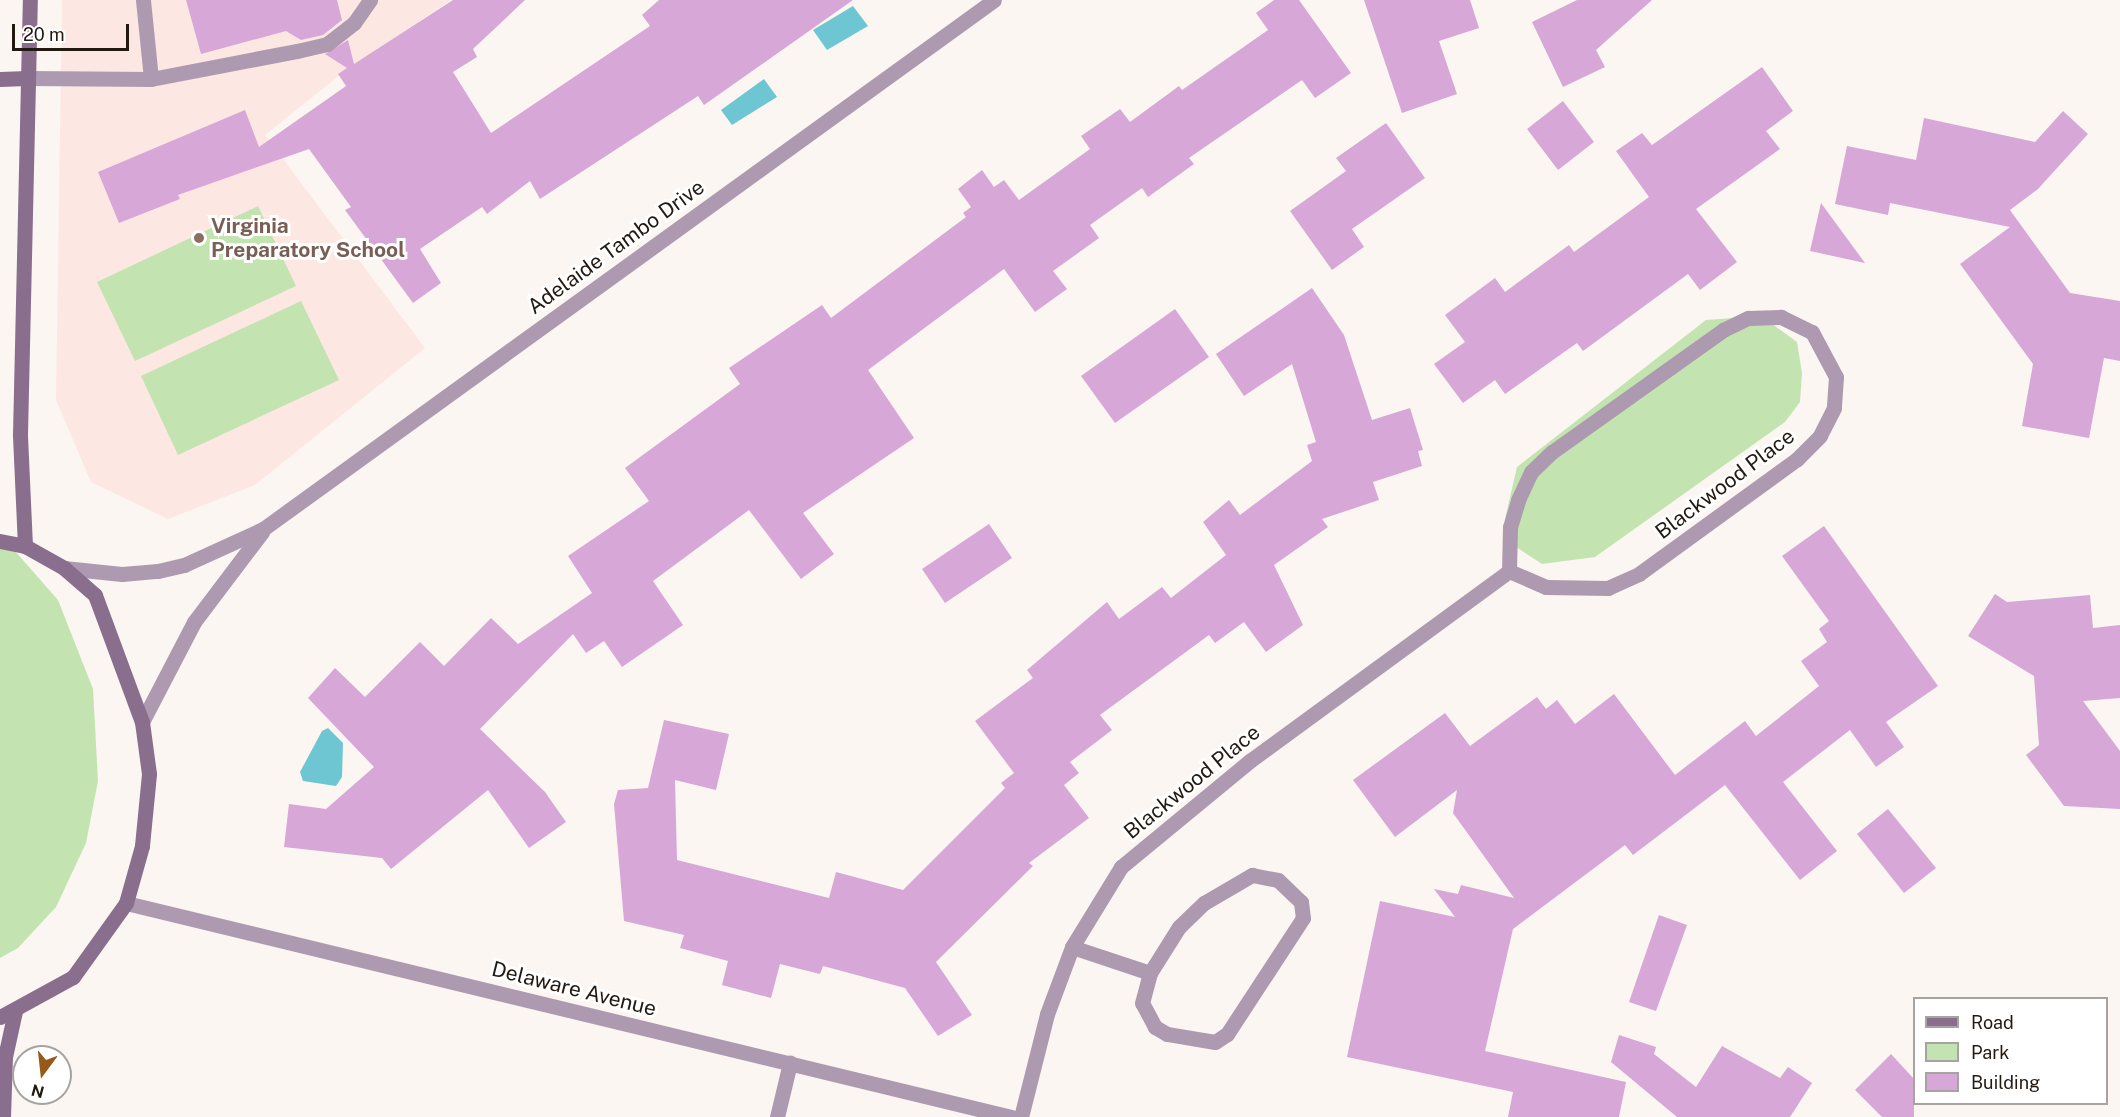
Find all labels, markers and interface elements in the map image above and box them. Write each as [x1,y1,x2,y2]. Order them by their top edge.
scale bar [15,12,132,50]
text: 20 m [23,24,65,45]
street label: Adelaide Tambo Drive [523,174,709,320]
place label: Virginia Preparatory School [211,213,405,263]
marker: Virginia Preparatory School [192,231,206,245]
street label: Blackwood Place [1651,424,1799,544]
street label: Blackwood Place [1119,720,1265,844]
street label: Delaware Avenue [489,956,659,1022]
legend [1913,997,2108,1105]
text: Road [1971,1012,2014,1033]
text: Park [1971,1042,2009,1063]
north arrow [12,1045,72,1105]
text: Building [1971,1072,2040,1093]
text: N [29,1080,46,1102]

